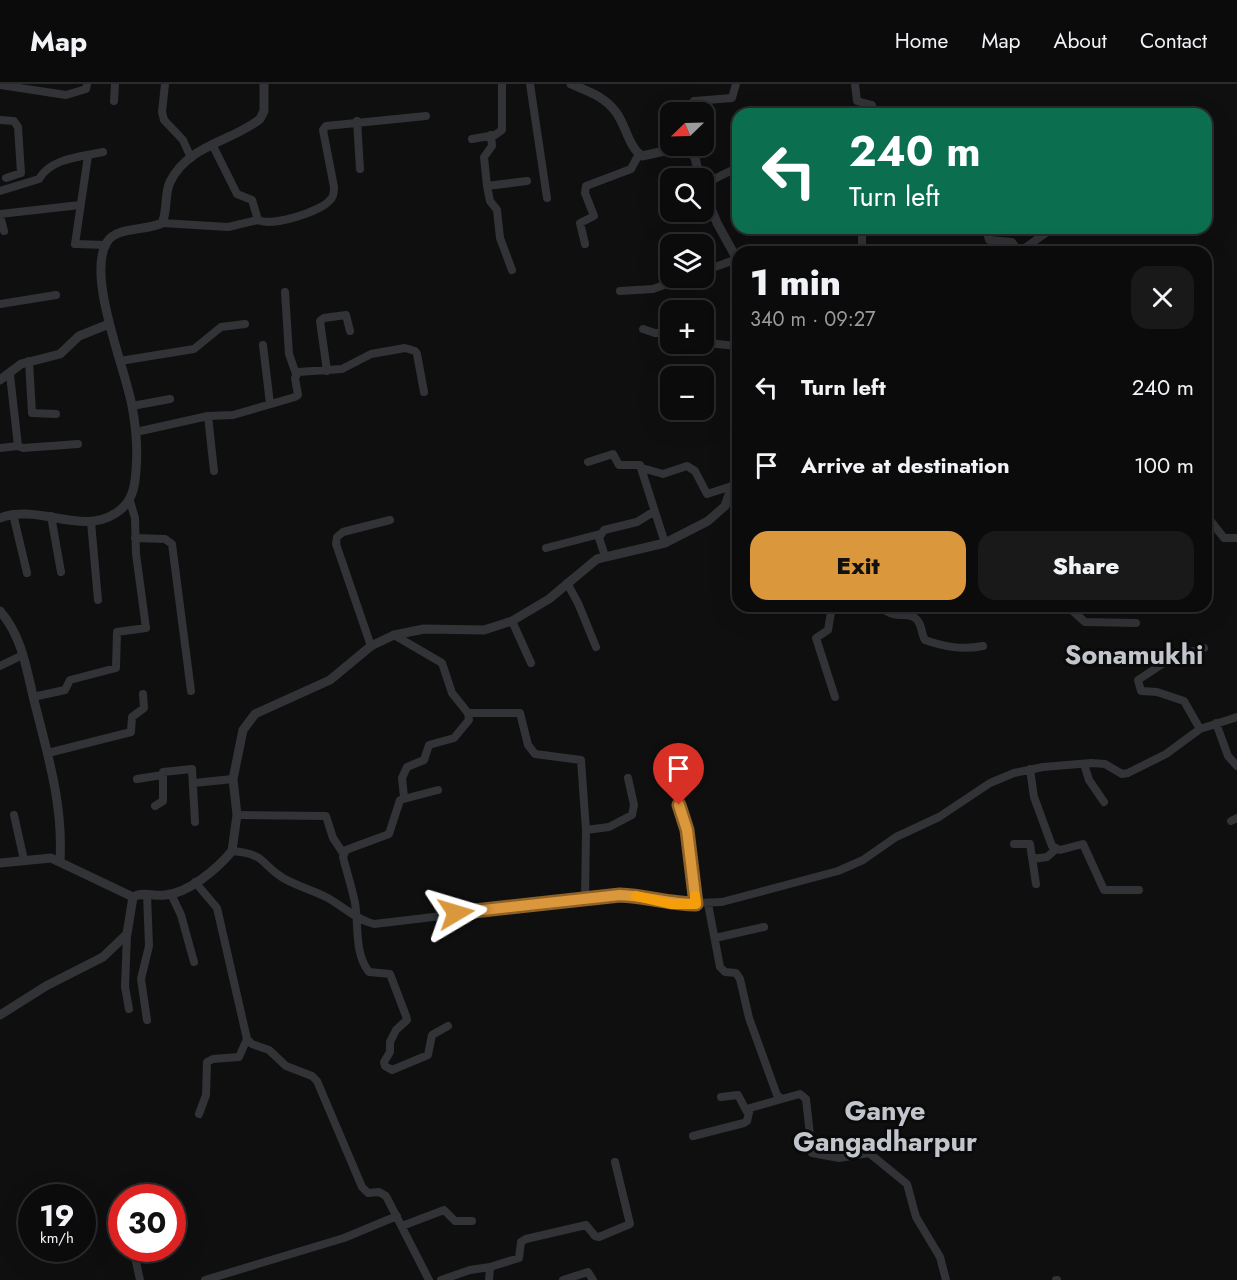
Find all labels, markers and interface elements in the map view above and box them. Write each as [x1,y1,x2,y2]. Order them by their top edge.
text: Map [30,21,87,62]
text: Home [895,26,948,56]
text: Map [981,26,1021,56]
text: About [1054,26,1107,56]
text: Contact [1140,26,1207,56]
north arrow [660,102,714,156]
map controls [660,102,714,420]
text: 240 m [849,121,981,182]
icon: left [750,132,828,210]
button: search [660,168,714,222]
text: Turn left [849,177,939,216]
button: layers [660,234,714,288]
text: 1 min [750,256,841,308]
button: close [1131,266,1194,329]
button: + [660,300,714,354]
text: 340 m · 09:27 [750,305,876,334]
button: − [660,366,714,420]
icon: left [750,371,783,404]
text: Turn left [801,371,886,403]
text: 240 m [1132,371,1194,403]
icon: arrive [750,449,783,482]
text: Arrive at destination [801,449,1010,481]
text: 100 m [1134,449,1194,481]
button: Exit [750,531,966,600]
button: Share [978,531,1194,600]
district label: Sonamukhi [1065,635,1203,674]
pin [653,743,704,805]
icon: arrive [662,752,695,785]
position arrow [424,881,488,945]
district label: Ganye Gangadharpur [793,1091,977,1161]
speed limit sign: 30 [108,1184,186,1262]
text: 19 [39,1194,75,1237]
text: km/h [40,1227,74,1249]

